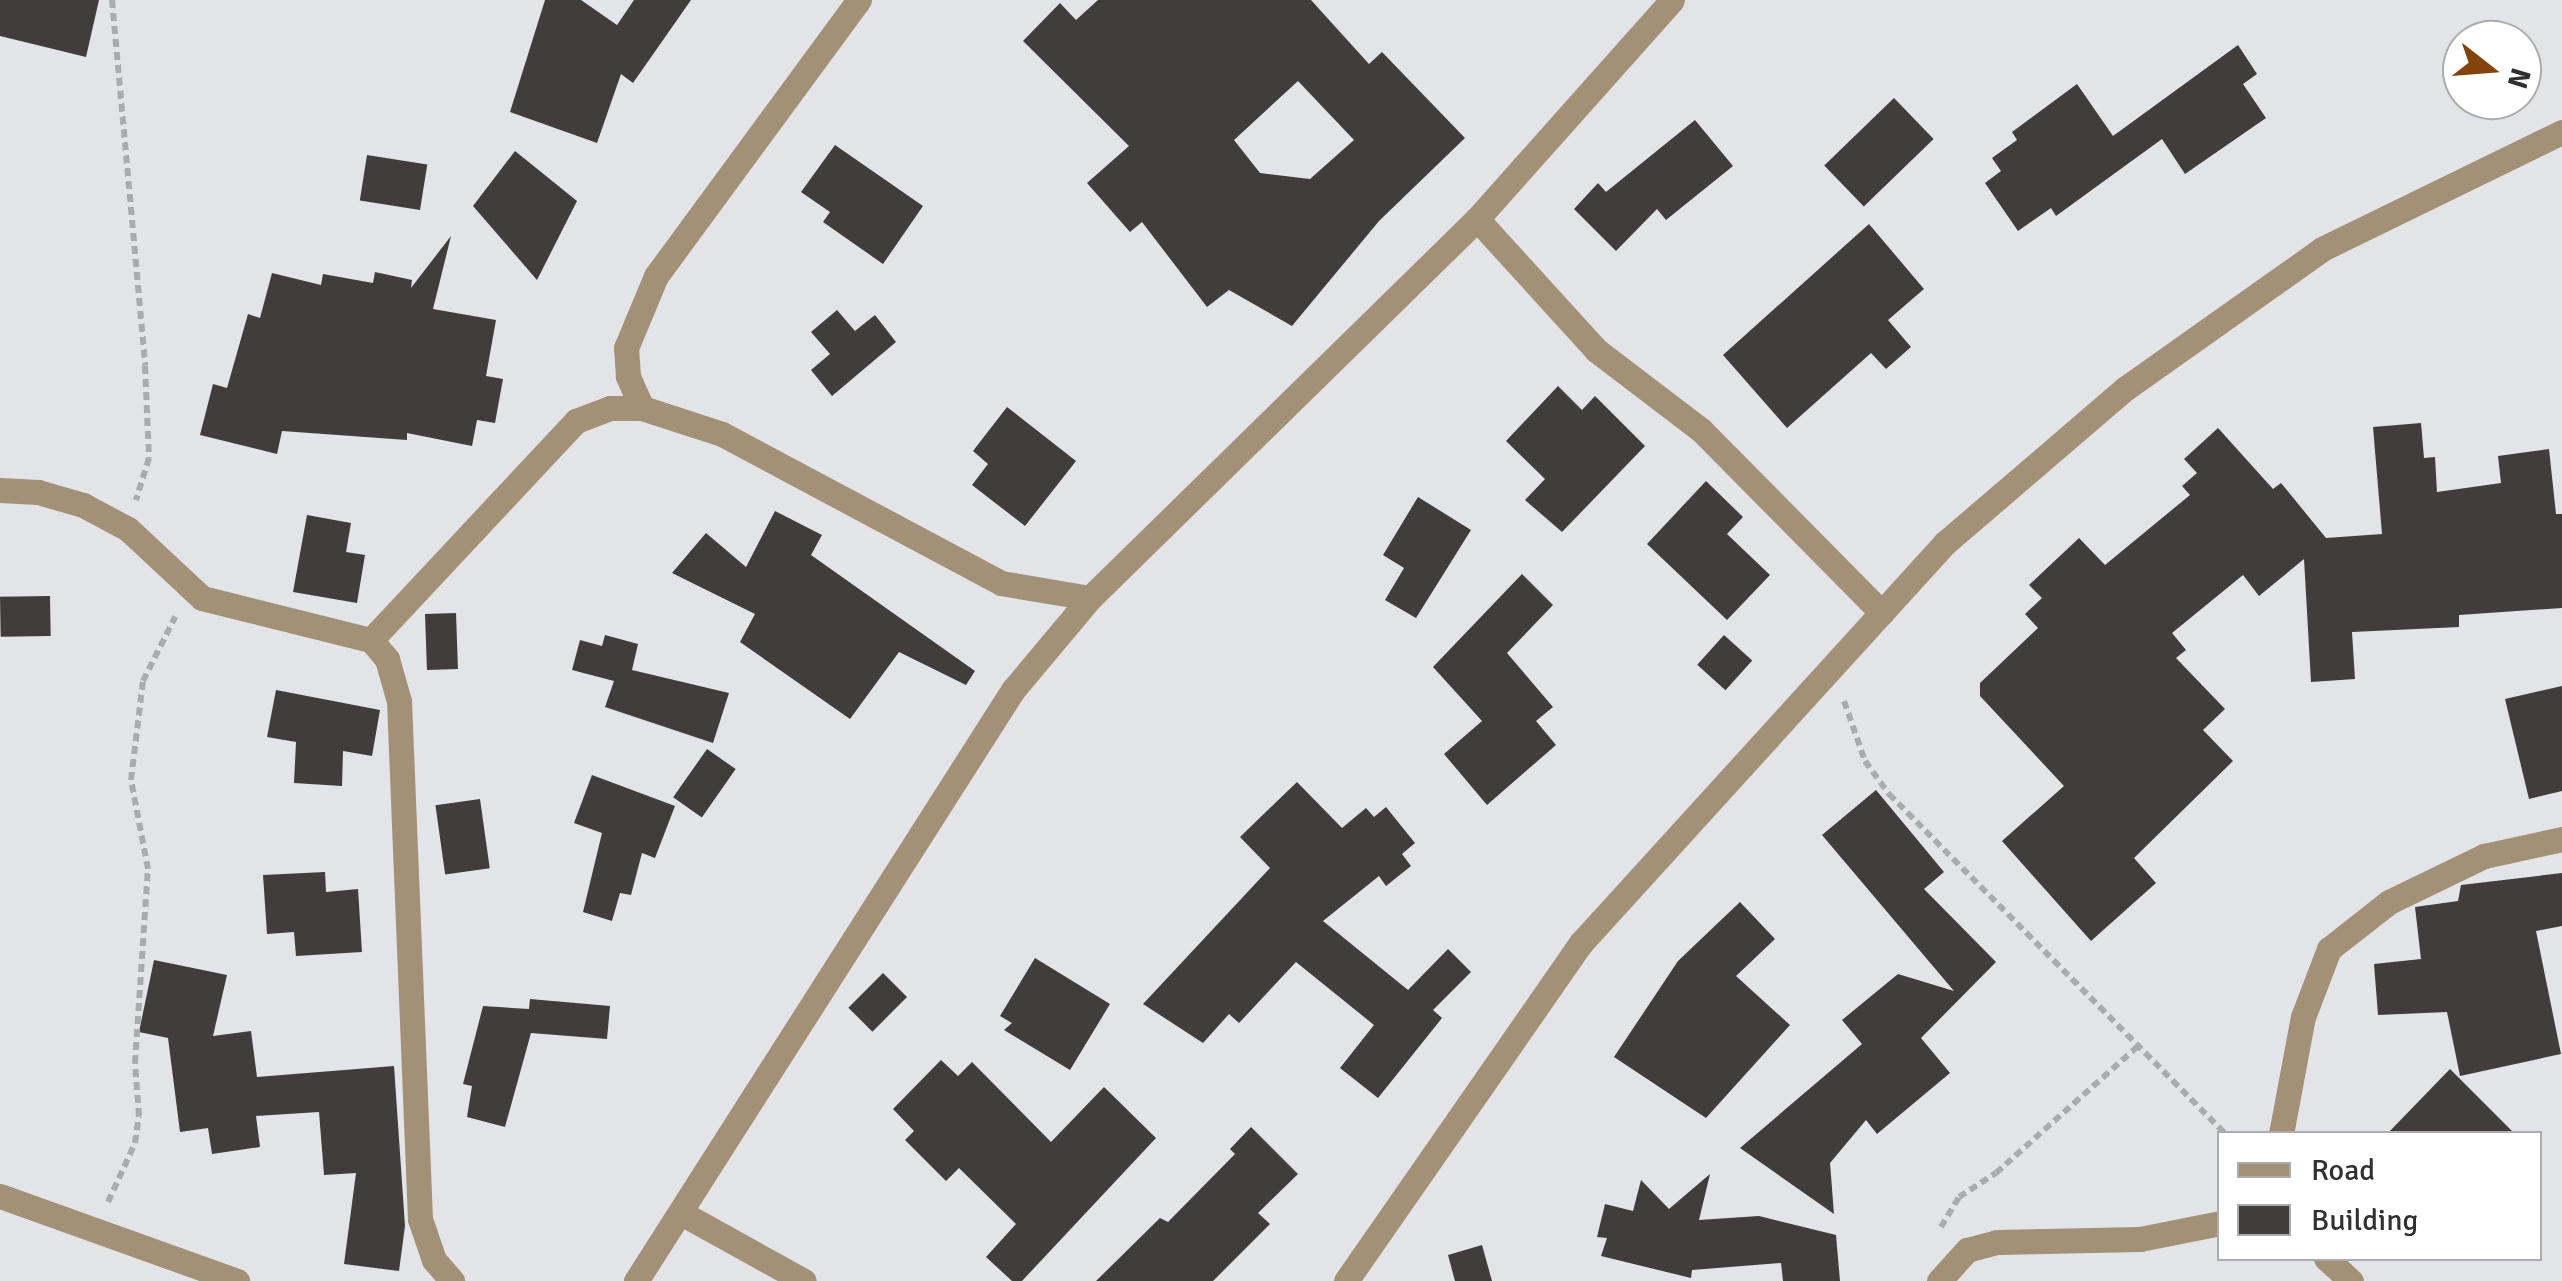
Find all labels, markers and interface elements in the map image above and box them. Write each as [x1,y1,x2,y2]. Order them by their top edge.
north arrow [2442,20,2542,120]
text: N [2500,64,2538,92]
legend [2217,1131,2542,1261]
text: Road [2311,1152,2375,1189]
text: Building [2311,1202,2418,1239]

